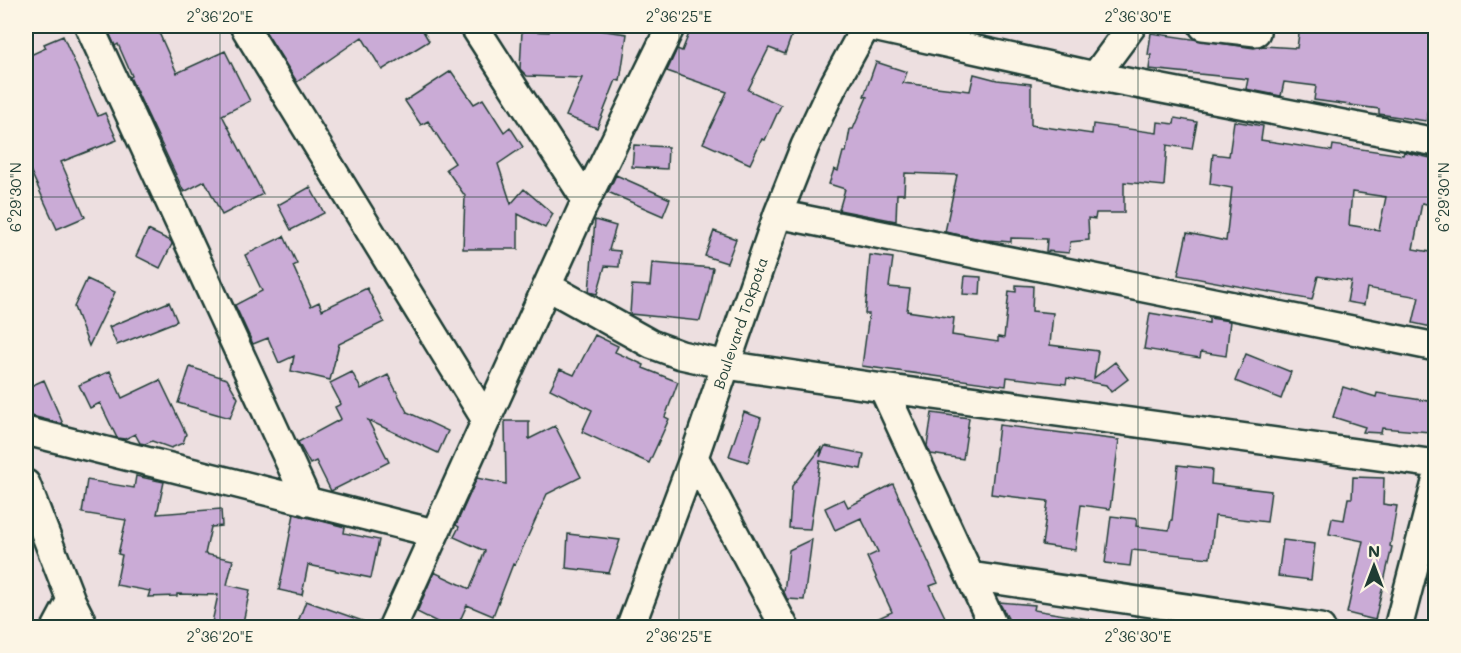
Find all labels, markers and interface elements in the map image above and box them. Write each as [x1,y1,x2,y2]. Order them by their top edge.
text: 2°36'20"E [187,6,254,26]
text: 2°36'25"E [646,6,713,26]
text: 2°36'30"E [1104,6,1172,26]
text: 6°29'30"N [5,162,25,232]
text: 6°29'30"N [1433,162,1453,232]
street label: Boulevard Tokpota [708,255,772,391]
north arrow [1344,536,1404,596]
text: N [1368,540,1380,561]
text: 2°36'20"E [187,626,254,646]
text: 2°36'25"E [646,626,713,646]
text: 2°36'30"E [1104,626,1172,646]

